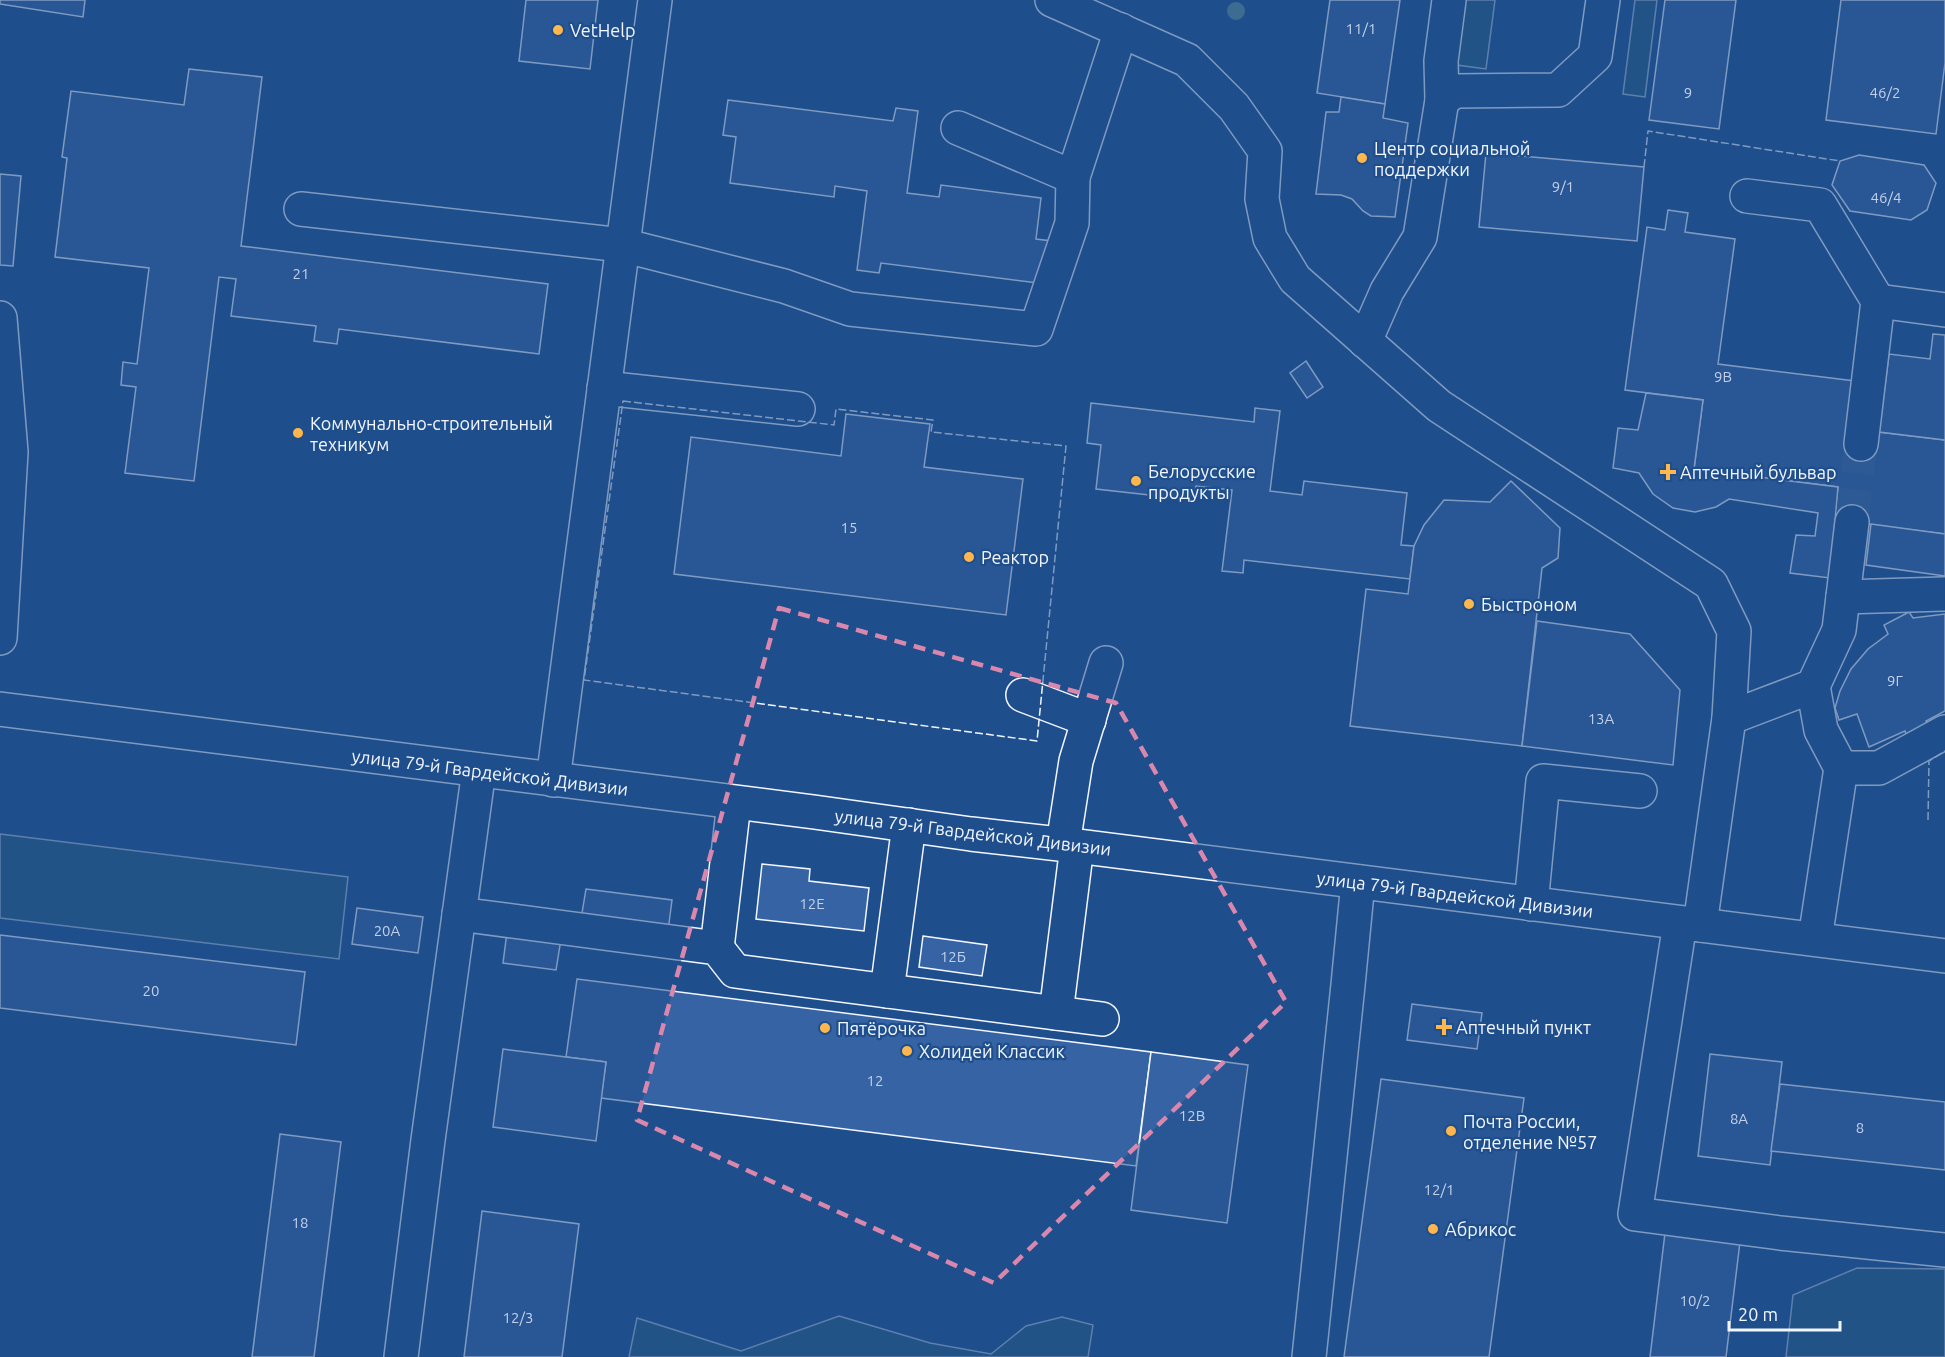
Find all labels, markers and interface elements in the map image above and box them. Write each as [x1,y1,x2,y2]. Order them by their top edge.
place label: VetHelp [570,20,636,40]
house number: 11/1 [1346,20,1376,37]
marker: VetHelp [551,23,565,37]
house number: 9 [1684,84,1692,101]
house number: 46/2 [1870,84,1900,101]
place label: Центр социальной поддержки [1374,138,1531,179]
marker: Центр социальной поддержки [1355,151,1369,165]
house number: 9/1 [1552,178,1574,195]
house number: 46/4 [1871,189,1901,206]
house number: 21 [293,265,309,282]
house number: 9В [1714,368,1732,385]
place label: Коммунально-строительный техникум [310,413,553,454]
marker: Коммунально-строительный техникум [291,426,305,440]
place label: Белорусские продукты [1148,461,1256,502]
place label: Аптечный бульвар [1680,462,1837,482]
marker: Аптечный бульвар [1661,465,1675,479]
marker: Белорусские продукты [1129,474,1143,488]
house number: 15 [841,519,857,536]
place label: Реактор [981,547,1049,567]
marker: Реактор [962,550,976,564]
place label: Быстроном [1481,594,1577,614]
marker: Быстроном [1462,597,1476,611]
house number: 9Г [1887,672,1904,689]
house number: 13А [1588,710,1615,727]
street label: улица 79-й Гвардейской Дивизии [351,745,629,799]
street label: улица 79-й Гвардейской Дивизии [834,805,1112,859]
street label: улица 79-й Гвардейской Дивизии [1316,867,1594,921]
house number: 12Е [799,895,825,912]
house number: 20А [374,922,401,939]
house number: 12Б [940,948,966,965]
house number: 20 [143,982,159,999]
place label: Аптечный пункт [1456,1017,1591,1037]
place label: Пятёрочка [837,1018,926,1038]
marker: Аптечный пункт [1437,1020,1451,1034]
marker: Пятёрочка [818,1021,832,1035]
place label: Холидей Классик [919,1041,1065,1061]
marker: Холидей Классик [900,1044,914,1058]
house number: 12 [867,1072,883,1089]
house number: 12В [1179,1107,1205,1124]
house number: 8А [1730,1110,1748,1127]
place label: Почта России, отделение №57 [1463,1111,1597,1152]
house number: 8 [1856,1119,1864,1136]
marker: Почта России, отделение №57 [1444,1124,1458,1138]
house number: 12/1 [1424,1181,1454,1198]
house number: 18 [292,1214,308,1231]
place label: Абрикос [1445,1219,1516,1239]
marker: Абрикос [1426,1222,1440,1236]
house number: 10/2 [1680,1292,1710,1309]
scale bar [1729,1294,1840,1332]
text: 20 m [1738,1304,1778,1324]
house number: 12/3 [503,1309,533,1326]

